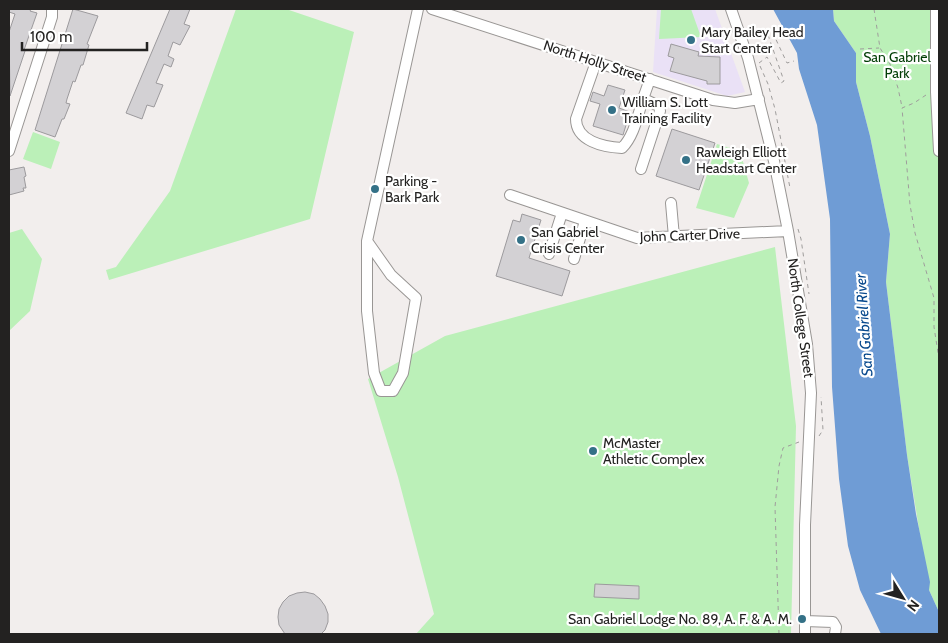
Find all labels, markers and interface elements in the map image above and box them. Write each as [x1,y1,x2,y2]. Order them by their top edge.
scale bar [22,20,148,52]
place label: Mary Bailey Head Start Center [701,23,804,57]
text: 100 m [30,28,72,46]
marker: Mary Bailey Head Start Center [685,34,697,46]
street label: North Holly Street [541,36,649,86]
park label: San Gabriel Park [863,48,932,82]
place label: William S. Lott Training Facility [622,93,712,127]
marker: William S. Lott Training Facility [606,104,618,116]
place label: Rawleigh Elliott Headstart Center [696,143,797,177]
marker: Rawleigh Elliott Headstart Center [680,154,692,166]
place label: Parking - Bark Park [385,172,440,206]
marker: Parking - Bark Park [369,183,381,195]
place label: San Gabriel Crisis Center [531,223,605,257]
street label: John Carter Drive [639,224,740,246]
marker: San Gabriel Crisis Center [515,234,527,246]
street label: North College Street [784,257,818,379]
water label: San Gabriel River [851,272,877,377]
place label: McMaster Athletic Complex [603,434,705,468]
marker: McMaster Athletic Complex [587,445,599,457]
north arrow [878,573,928,623]
text: N [903,596,924,615]
place label: San Gabriel Lodge No. 89, A. F. & A. M. [568,610,792,628]
marker: San Gabriel Lodge No. 89, A. F. & A. M. [796,613,808,625]

